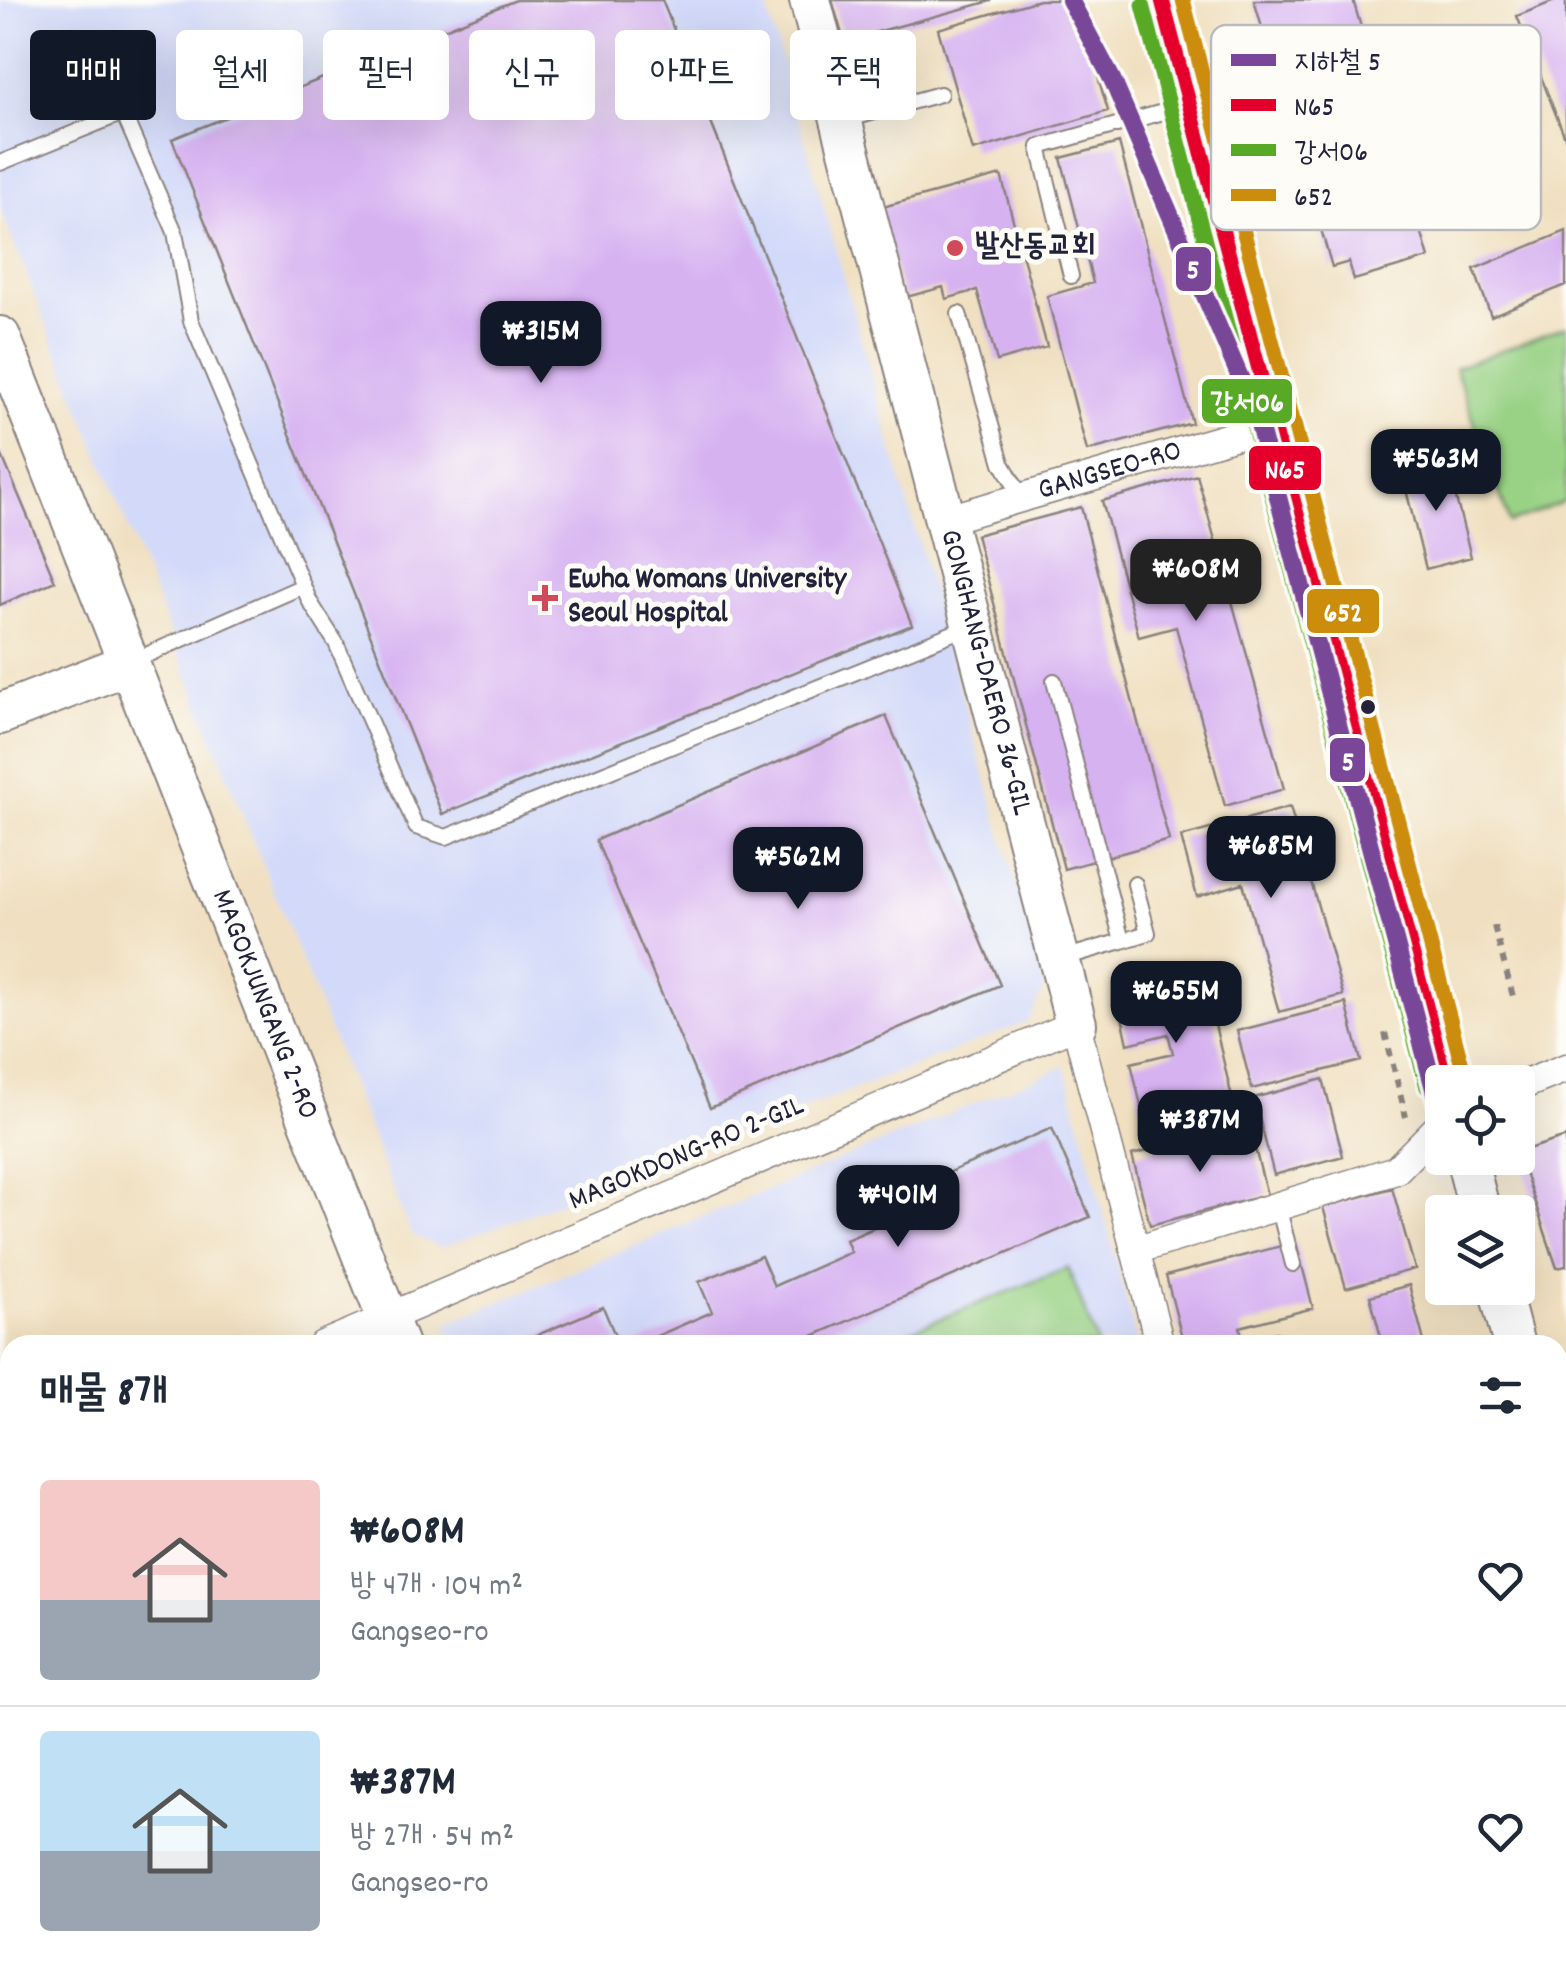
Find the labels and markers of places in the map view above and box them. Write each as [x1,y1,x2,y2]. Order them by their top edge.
place label: 발산동교회 [975,227,1096,270]
marker: 발산동교회 [944,237,966,259]
pin: ₩315M [471,301,611,386]
pin: ₩563M [1366,429,1506,514]
pin: ₩608M [1126,539,1266,624]
place label: Ewha Womans University Seoul Hospital [568,560,848,637]
marker: Ewha Womans University Seoul Hospital [532,585,558,611]
unlabelled marker [1358,697,1378,717]
pin: ₩685M [1201,816,1341,901]
pin: ₩562M [728,827,868,912]
pin: ₩655M [1106,961,1246,1046]
pin: ₩387M [1130,1090,1270,1175]
pin: ₩401M [828,1165,968,1250]

